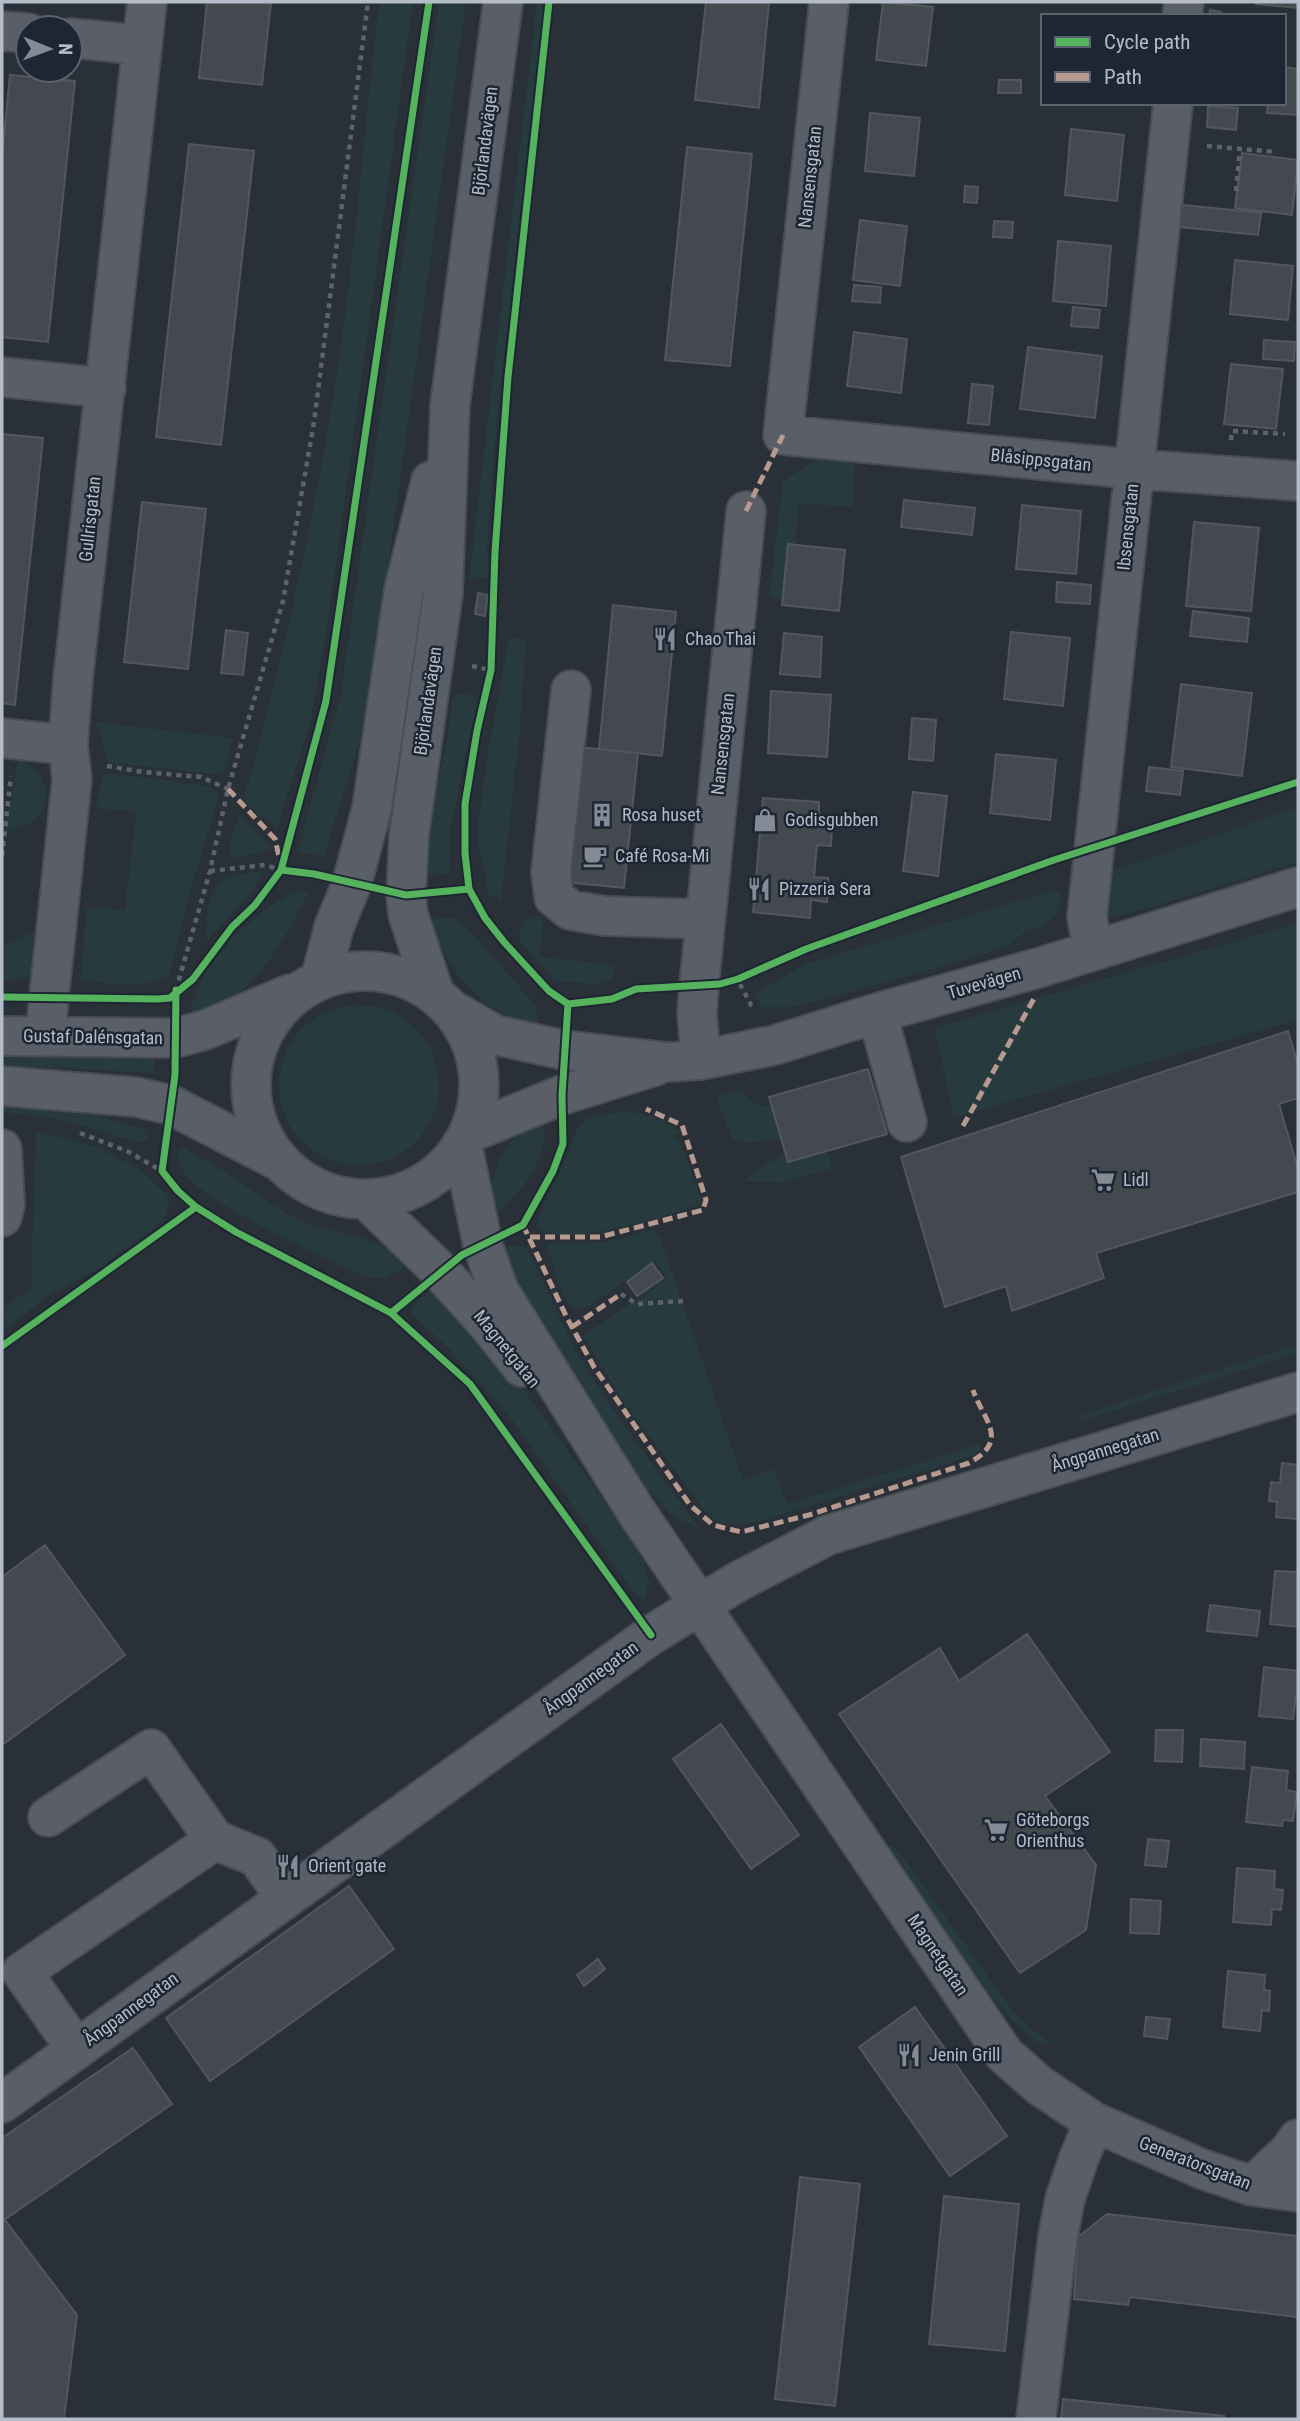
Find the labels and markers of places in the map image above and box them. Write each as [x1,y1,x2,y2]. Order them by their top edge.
restaurant icon: Chao Thai [651,625,679,653]
place label: Chao Thai [685,628,756,649]
building icon: Rosa huset [588,801,616,829]
place label: Rosa huset [622,804,701,825]
shop icon: Godisgubben [751,806,779,834]
place label: Godisgubben [785,809,878,830]
cafe icon: Café Rosa-Mi [581,842,609,870]
place label: Café Rosa-Mi [615,845,710,866]
restaurant icon: Pizzeria Sera [745,875,773,903]
place label: Pizzeria Sera [779,878,871,899]
supermarket icon: Lidl [1089,1166,1117,1194]
place label: Lidl [1123,1169,1149,1190]
place label: Göteborgs Orienthus [1016,1809,1090,1851]
supermarket icon: Göteborgs Orienthus [982,1816,1010,1844]
restaurant icon: Orient gate [274,1852,302,1880]
place label: Orient gate [308,1855,386,1876]
restaurant icon: Jenin Grill [895,2041,923,2069]
place label: Jenin Grill [929,2044,1000,2065]

